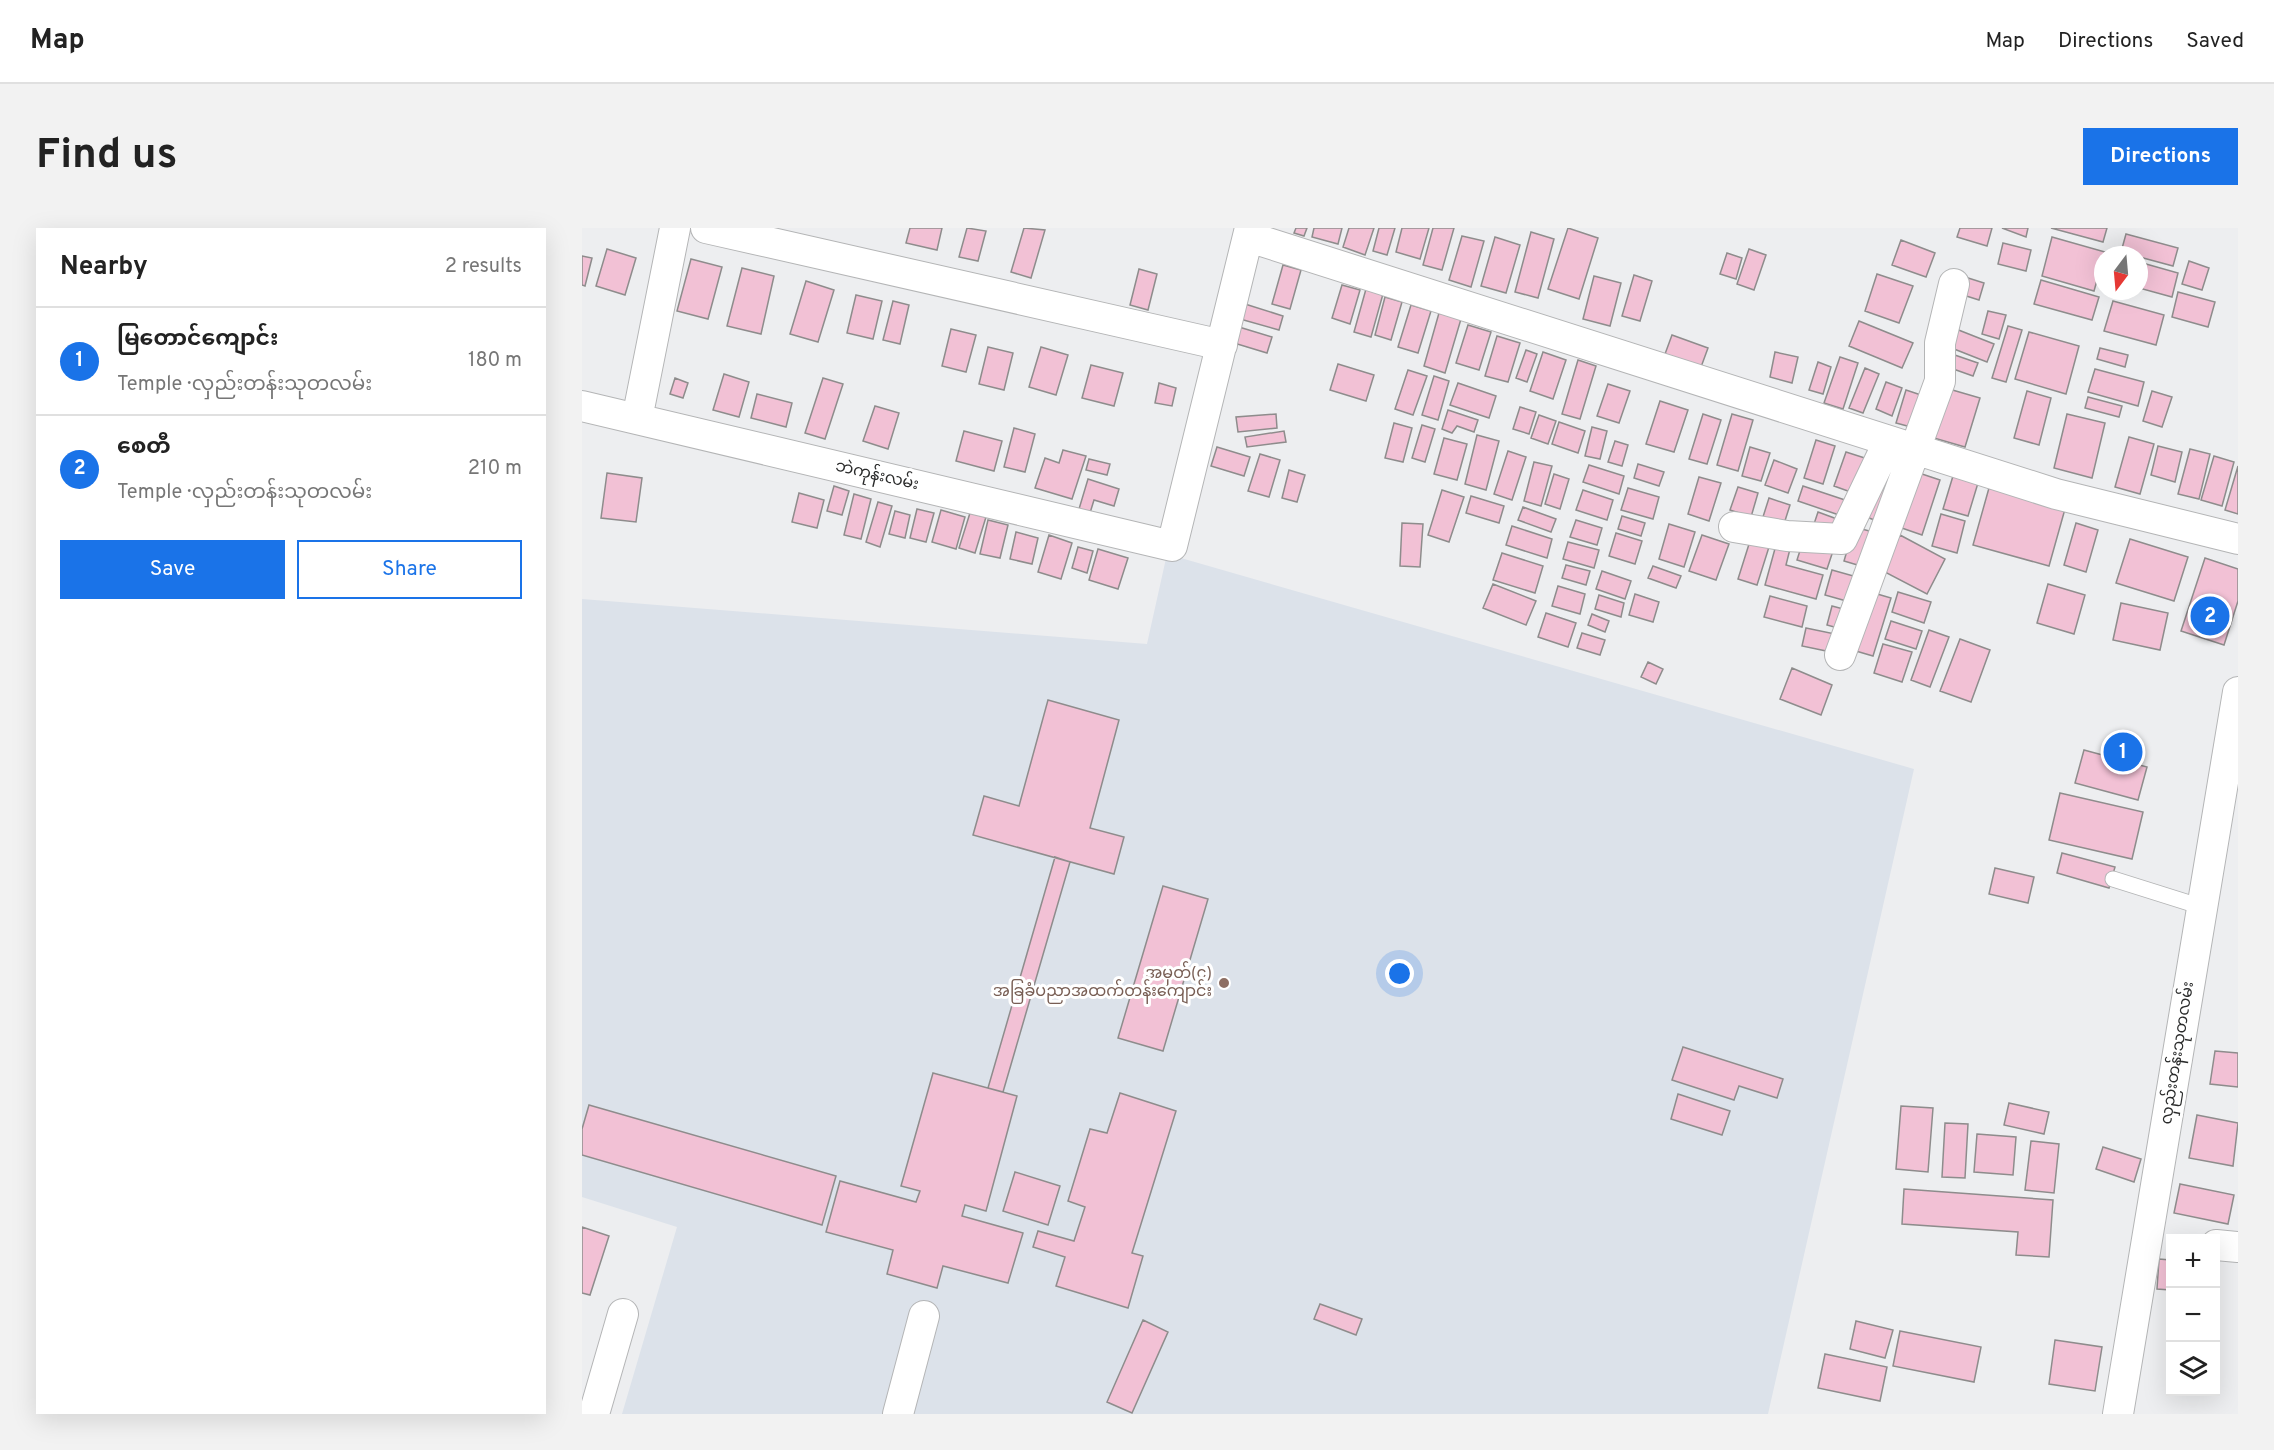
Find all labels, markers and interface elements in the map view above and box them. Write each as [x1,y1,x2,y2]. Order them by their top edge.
text: Map [30,23,85,59]
text: Map [1985,28,2025,55]
text: Directions [2058,28,2153,55]
text: Saved [2186,28,2244,55]
button: Directions [2083,128,2238,185]
text: Find us [36,130,177,183]
north arrow [2094,246,2148,300]
text: Nearby [60,251,148,284]
text: 2 results [445,254,522,280]
text: မြတောင်ကျောင်း [117,326,279,353]
text: 1 [76,348,84,374]
text: 180 m [468,348,522,374]
text: Temple · လှည်းတန်းသုတလမ်း [117,372,372,398]
text: စေတီ [117,434,171,461]
street label: ဘဲကုန်းလမ်း [833,454,921,498]
text: 2 [73,456,86,482]
text: 210 m [468,456,522,482]
text: Temple · လှည်းတန်းသုတလမ်း [117,480,372,506]
button: Save [60,540,285,599]
button: Share [297,540,522,599]
pin: 2 [2190,594,2230,638]
pin: 1 [2104,730,2142,774]
your location [1385,959,1414,988]
place label: အမှတ်(၄) အခြခံပညာအထက်တန်းကျောင်း [993,961,1212,1004]
marker: အမှတ်(၄) အခြခံပညာအထက်တန်းကျောင်း [1217,976,1231,990]
street label: လှည်းတန်းသုတလမ်း [2154,980,2202,1126]
map controls [2166,1234,2220,1396]
button: + [2166,1234,2220,1288]
button: − [2166,1288,2220,1342]
button: layers [2166,1342,2220,1396]

